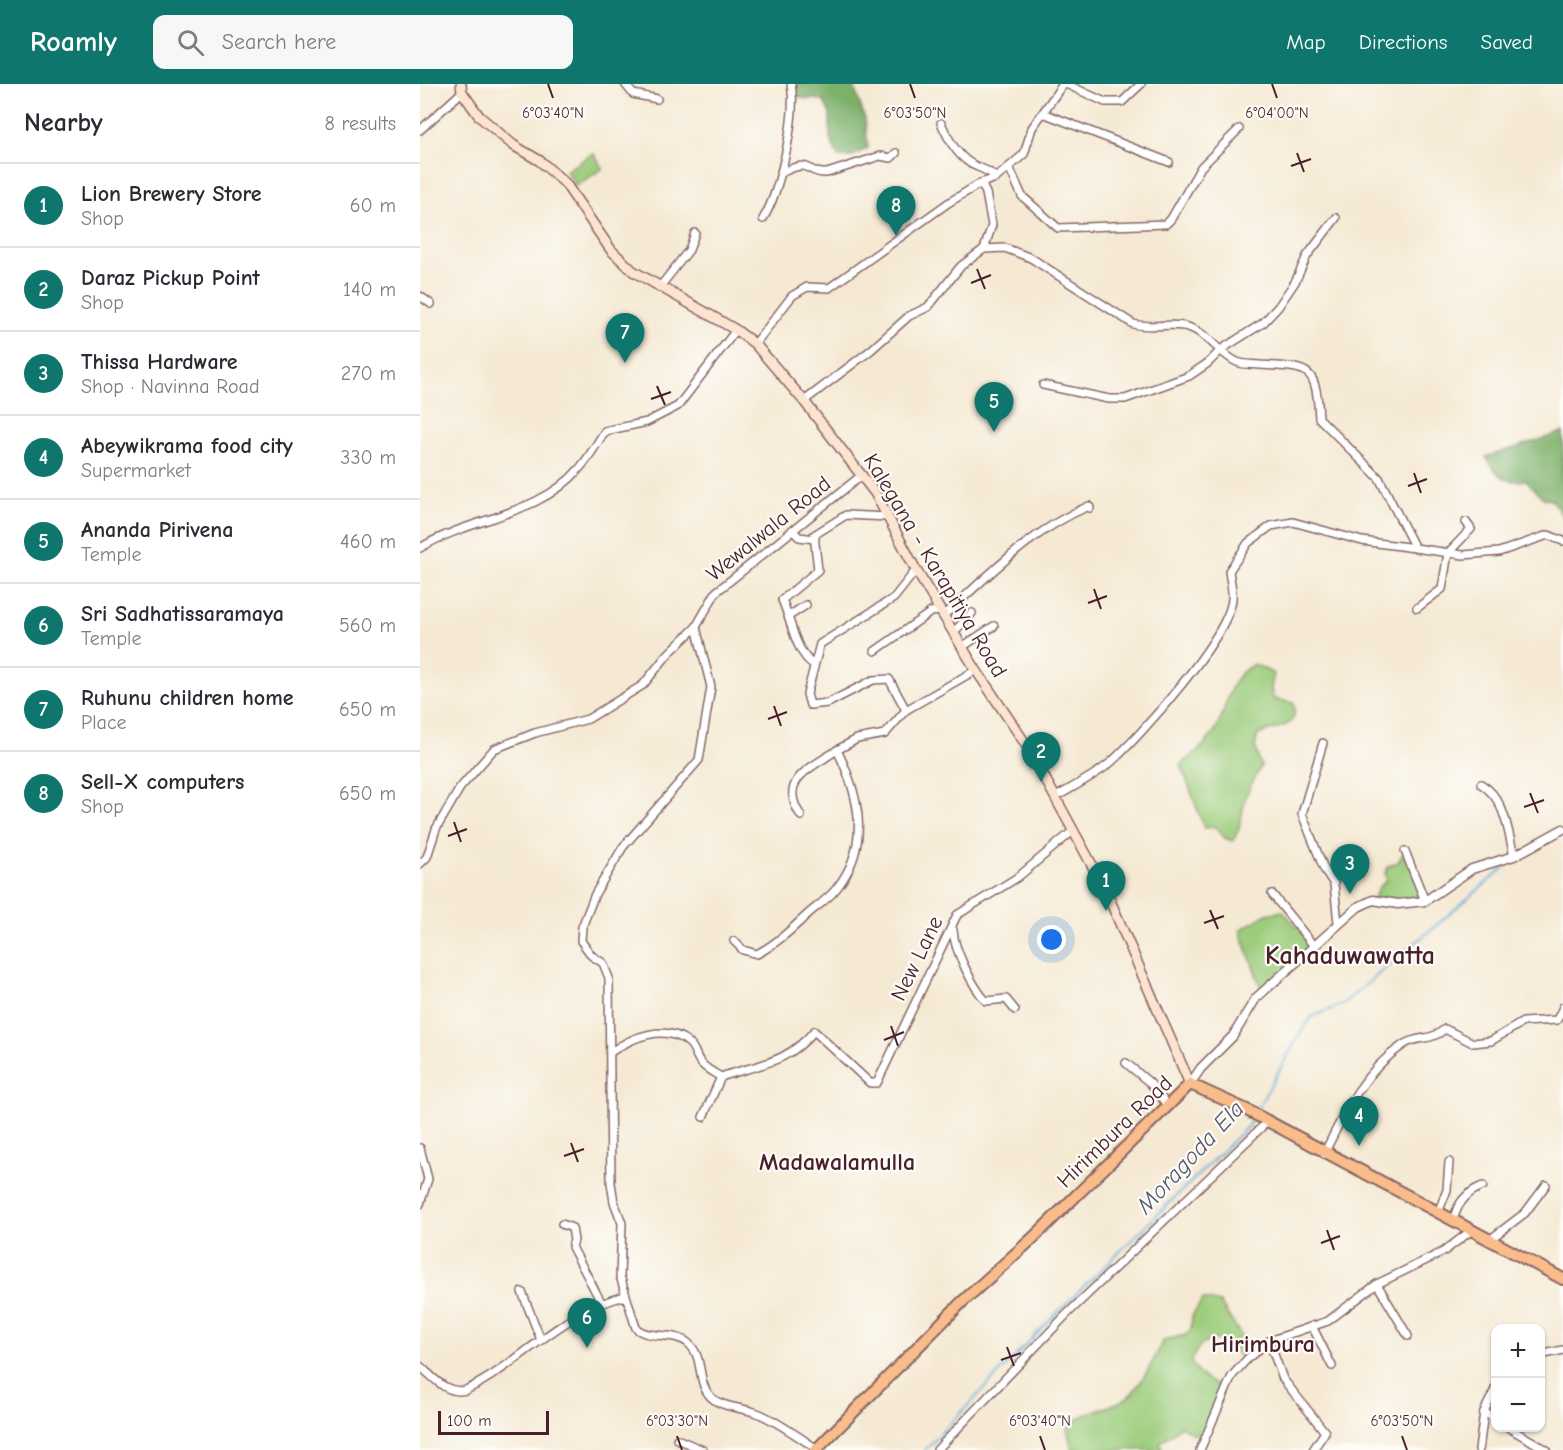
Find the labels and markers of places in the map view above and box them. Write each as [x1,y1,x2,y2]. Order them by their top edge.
pin: 8 [876,186,916,236]
pin: 7 [606,314,644,363]
pin: 5 [974,382,1014,432]
pin: 2 [1022,732,1060,782]
pin: 3 [1330,844,1370,894]
pin: 1 [1086,862,1126,911]
pin: 4 [1340,1096,1378,1146]
pin: 6 [568,1298,606,1348]

